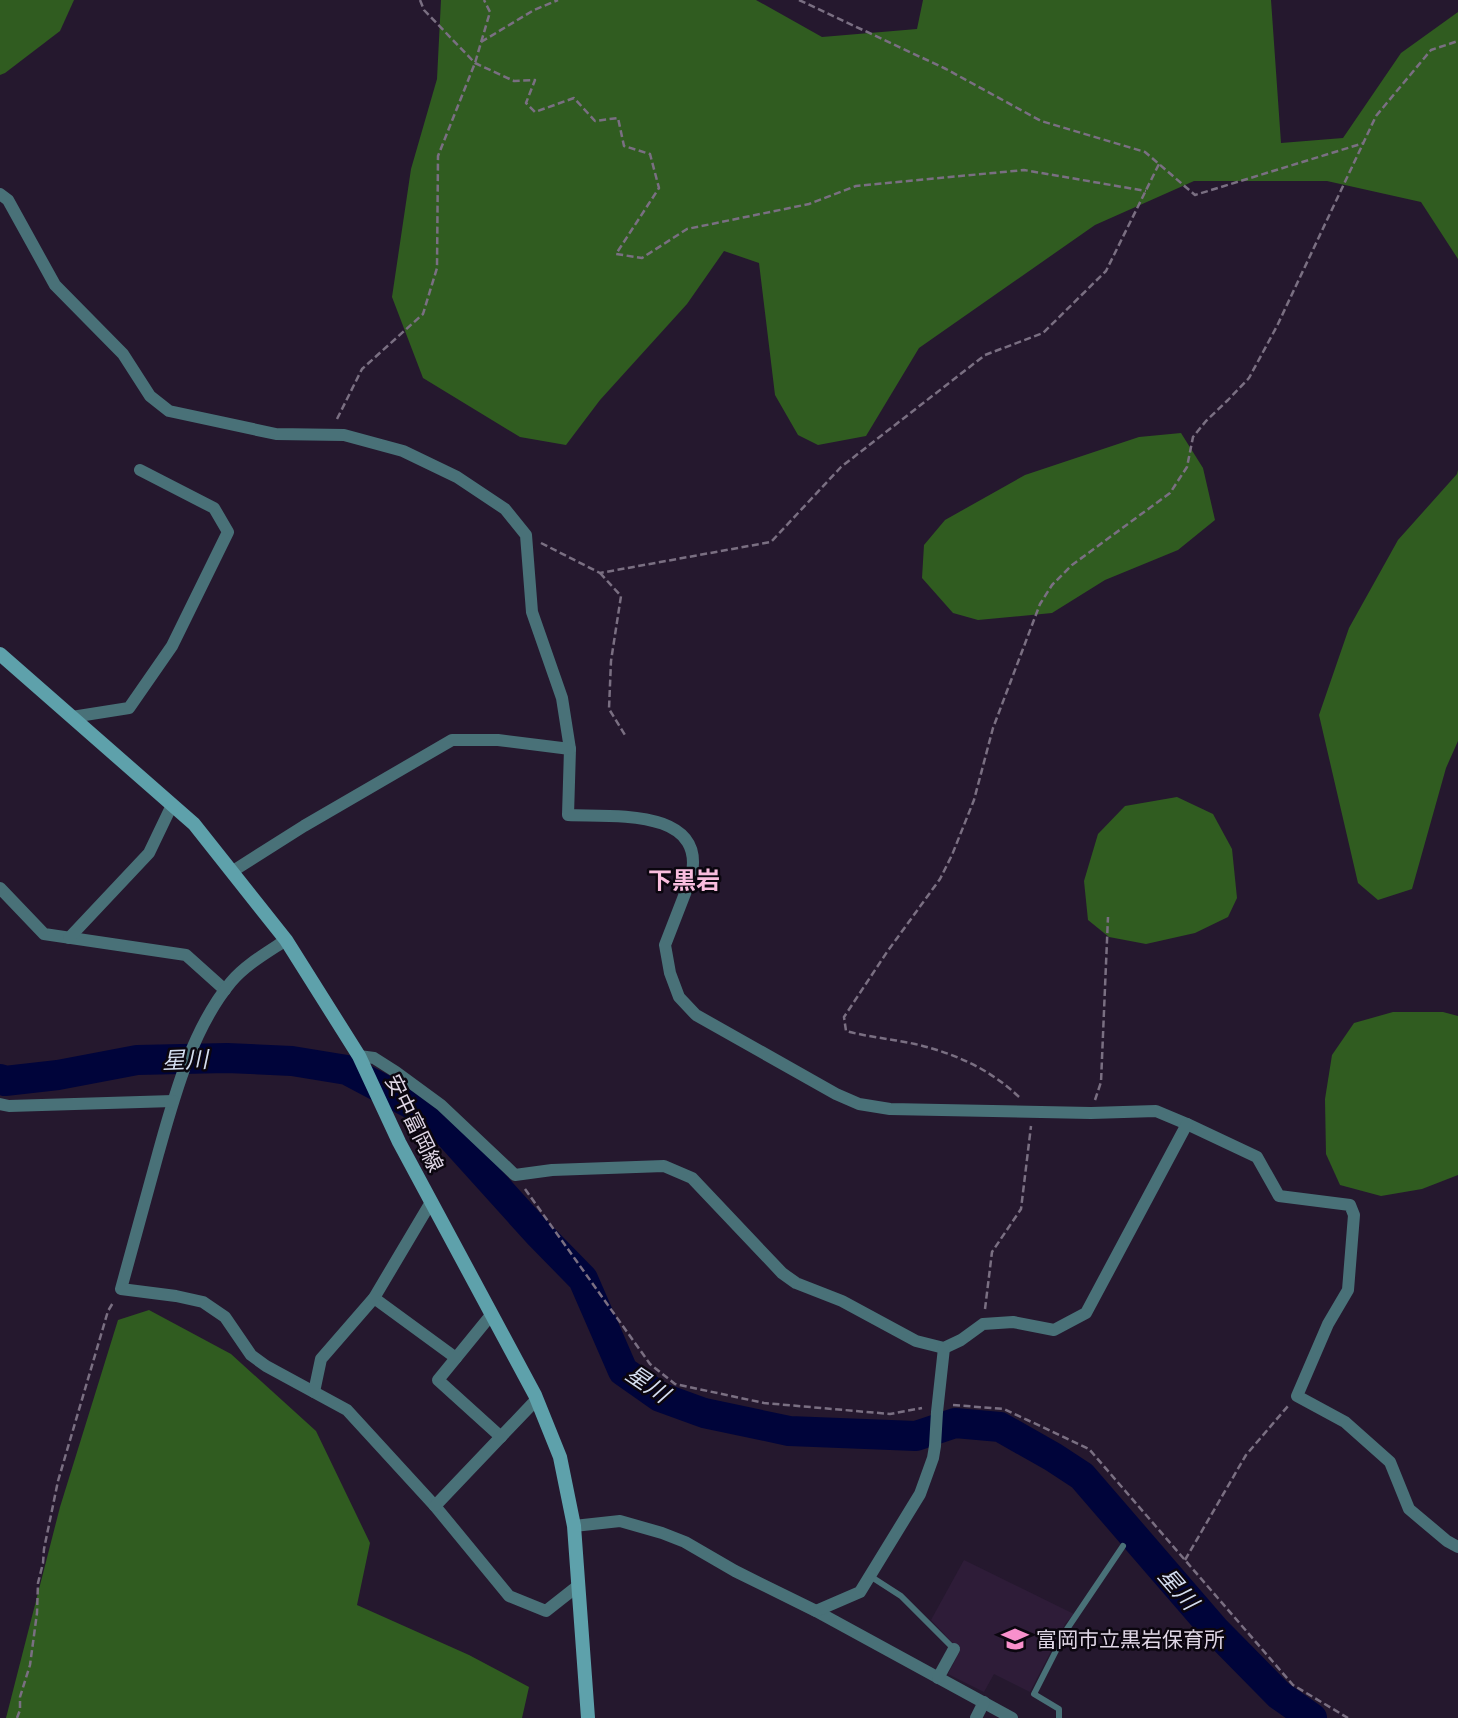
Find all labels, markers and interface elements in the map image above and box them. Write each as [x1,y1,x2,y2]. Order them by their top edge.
district label: 下黒岩 [648,864,720,896]
water label: 星川 [161,1043,212,1075]
street label: 安中富岡線 [379,1070,451,1176]
water label: 星川 [621,1358,678,1410]
water label: 星川 [1153,1561,1207,1617]
school or university icon: 富岡市立黒岩保育所 [1000,1624,1030,1654]
place label: 富岡市立黒岩保育所 [1036,1625,1225,1653]

